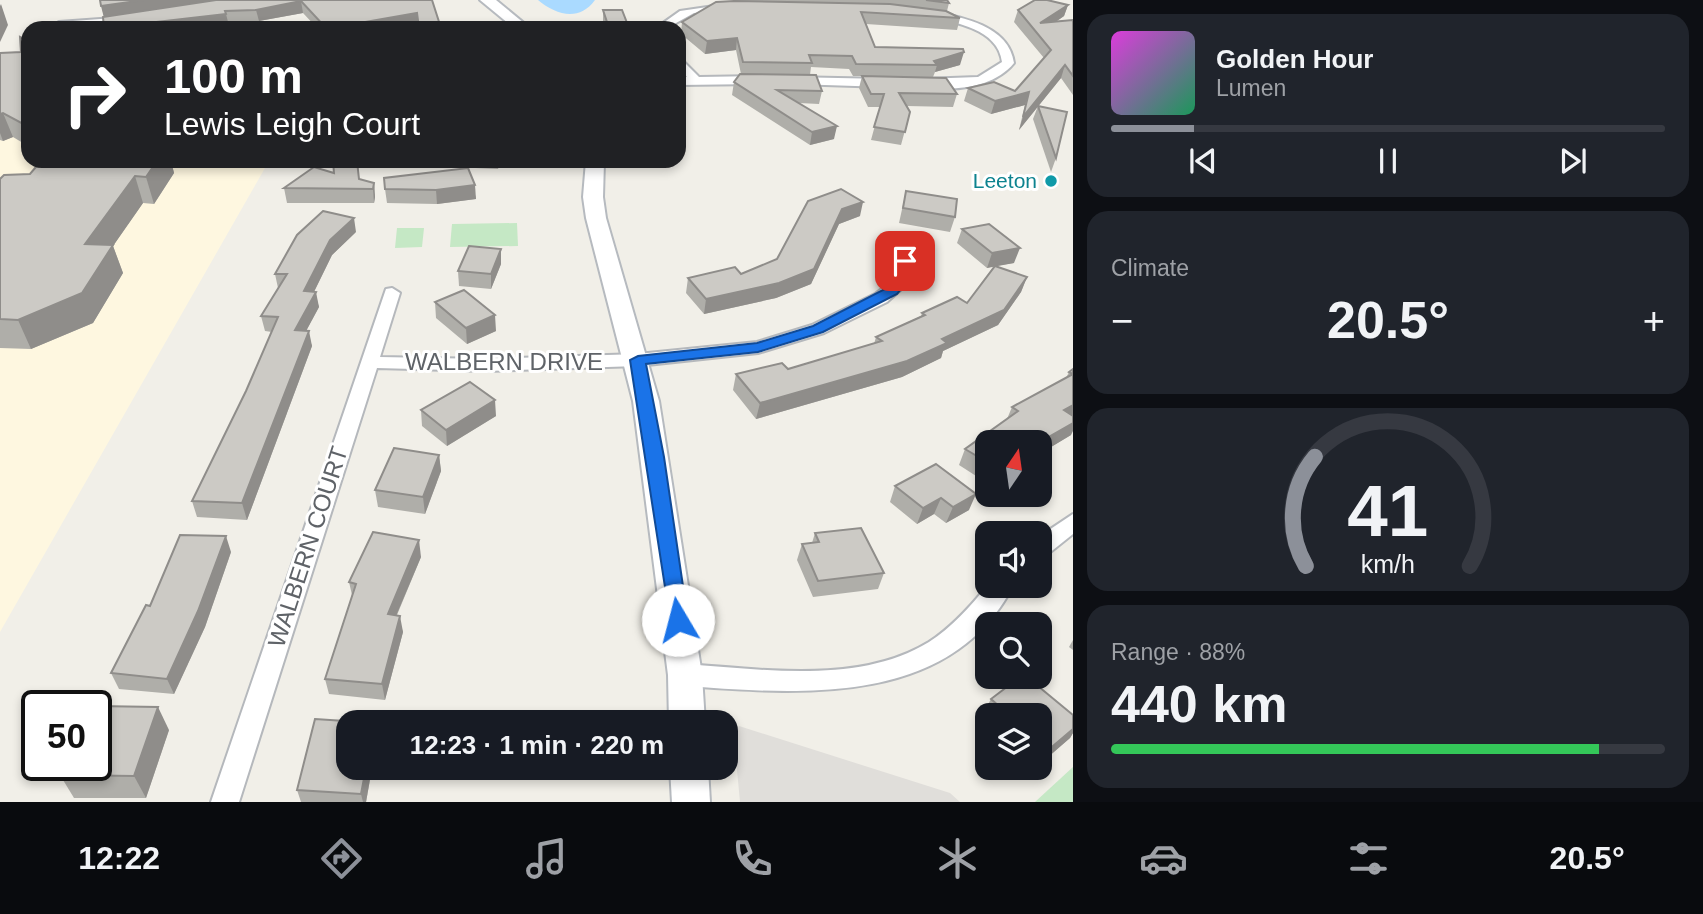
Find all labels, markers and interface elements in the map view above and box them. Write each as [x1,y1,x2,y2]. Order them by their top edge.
text: Golden Hour [1216,44,1373,74]
icon: right [49,49,140,140]
text: 100 m [164,49,303,103]
text: Lumen [1216,75,1286,101]
text: Lewis Leigh Court [164,106,420,142]
icon: previous [1184,142,1222,180]
icon: pause [1369,142,1407,180]
icon: next [1554,142,1592,180]
place label: Leeton [973,169,1037,192]
marker: Leeton [1043,173,1059,189]
pin [875,231,935,291]
icon: arrive [886,242,924,280]
text: Climate [1111,255,1189,281]
text: 20.5° [1327,291,1449,349]
text: − [1111,300,1133,342]
text: + [1643,300,1665,342]
street label: WALBERN DRIVE [405,348,603,375]
north arrow [975,430,1052,508]
map controls [975,430,1052,780]
street label: WALBERN COURT [262,443,353,651]
text: 41 [1348,470,1428,551]
button: sound [975,521,1052,598]
text: km/h [1361,549,1415,577]
position arrow [641,583,715,657]
button: search [975,612,1052,689]
text: Range · 88% [1111,639,1245,665]
text: 440 km [1111,675,1287,733]
speed limit sign: 50 [21,690,112,781]
button: layers [975,703,1052,780]
text: 12:23 · 1 min · 220 m [410,730,664,760]
icon: directions [317,834,366,883]
icon: music [522,834,571,883]
icon: phone [728,834,777,883]
icon: climate [933,834,982,883]
icon: car [1139,834,1188,883]
icon: filters [1344,834,1393,883]
text: 12:22 [78,840,160,876]
text: 20.5° [1550,840,1625,876]

